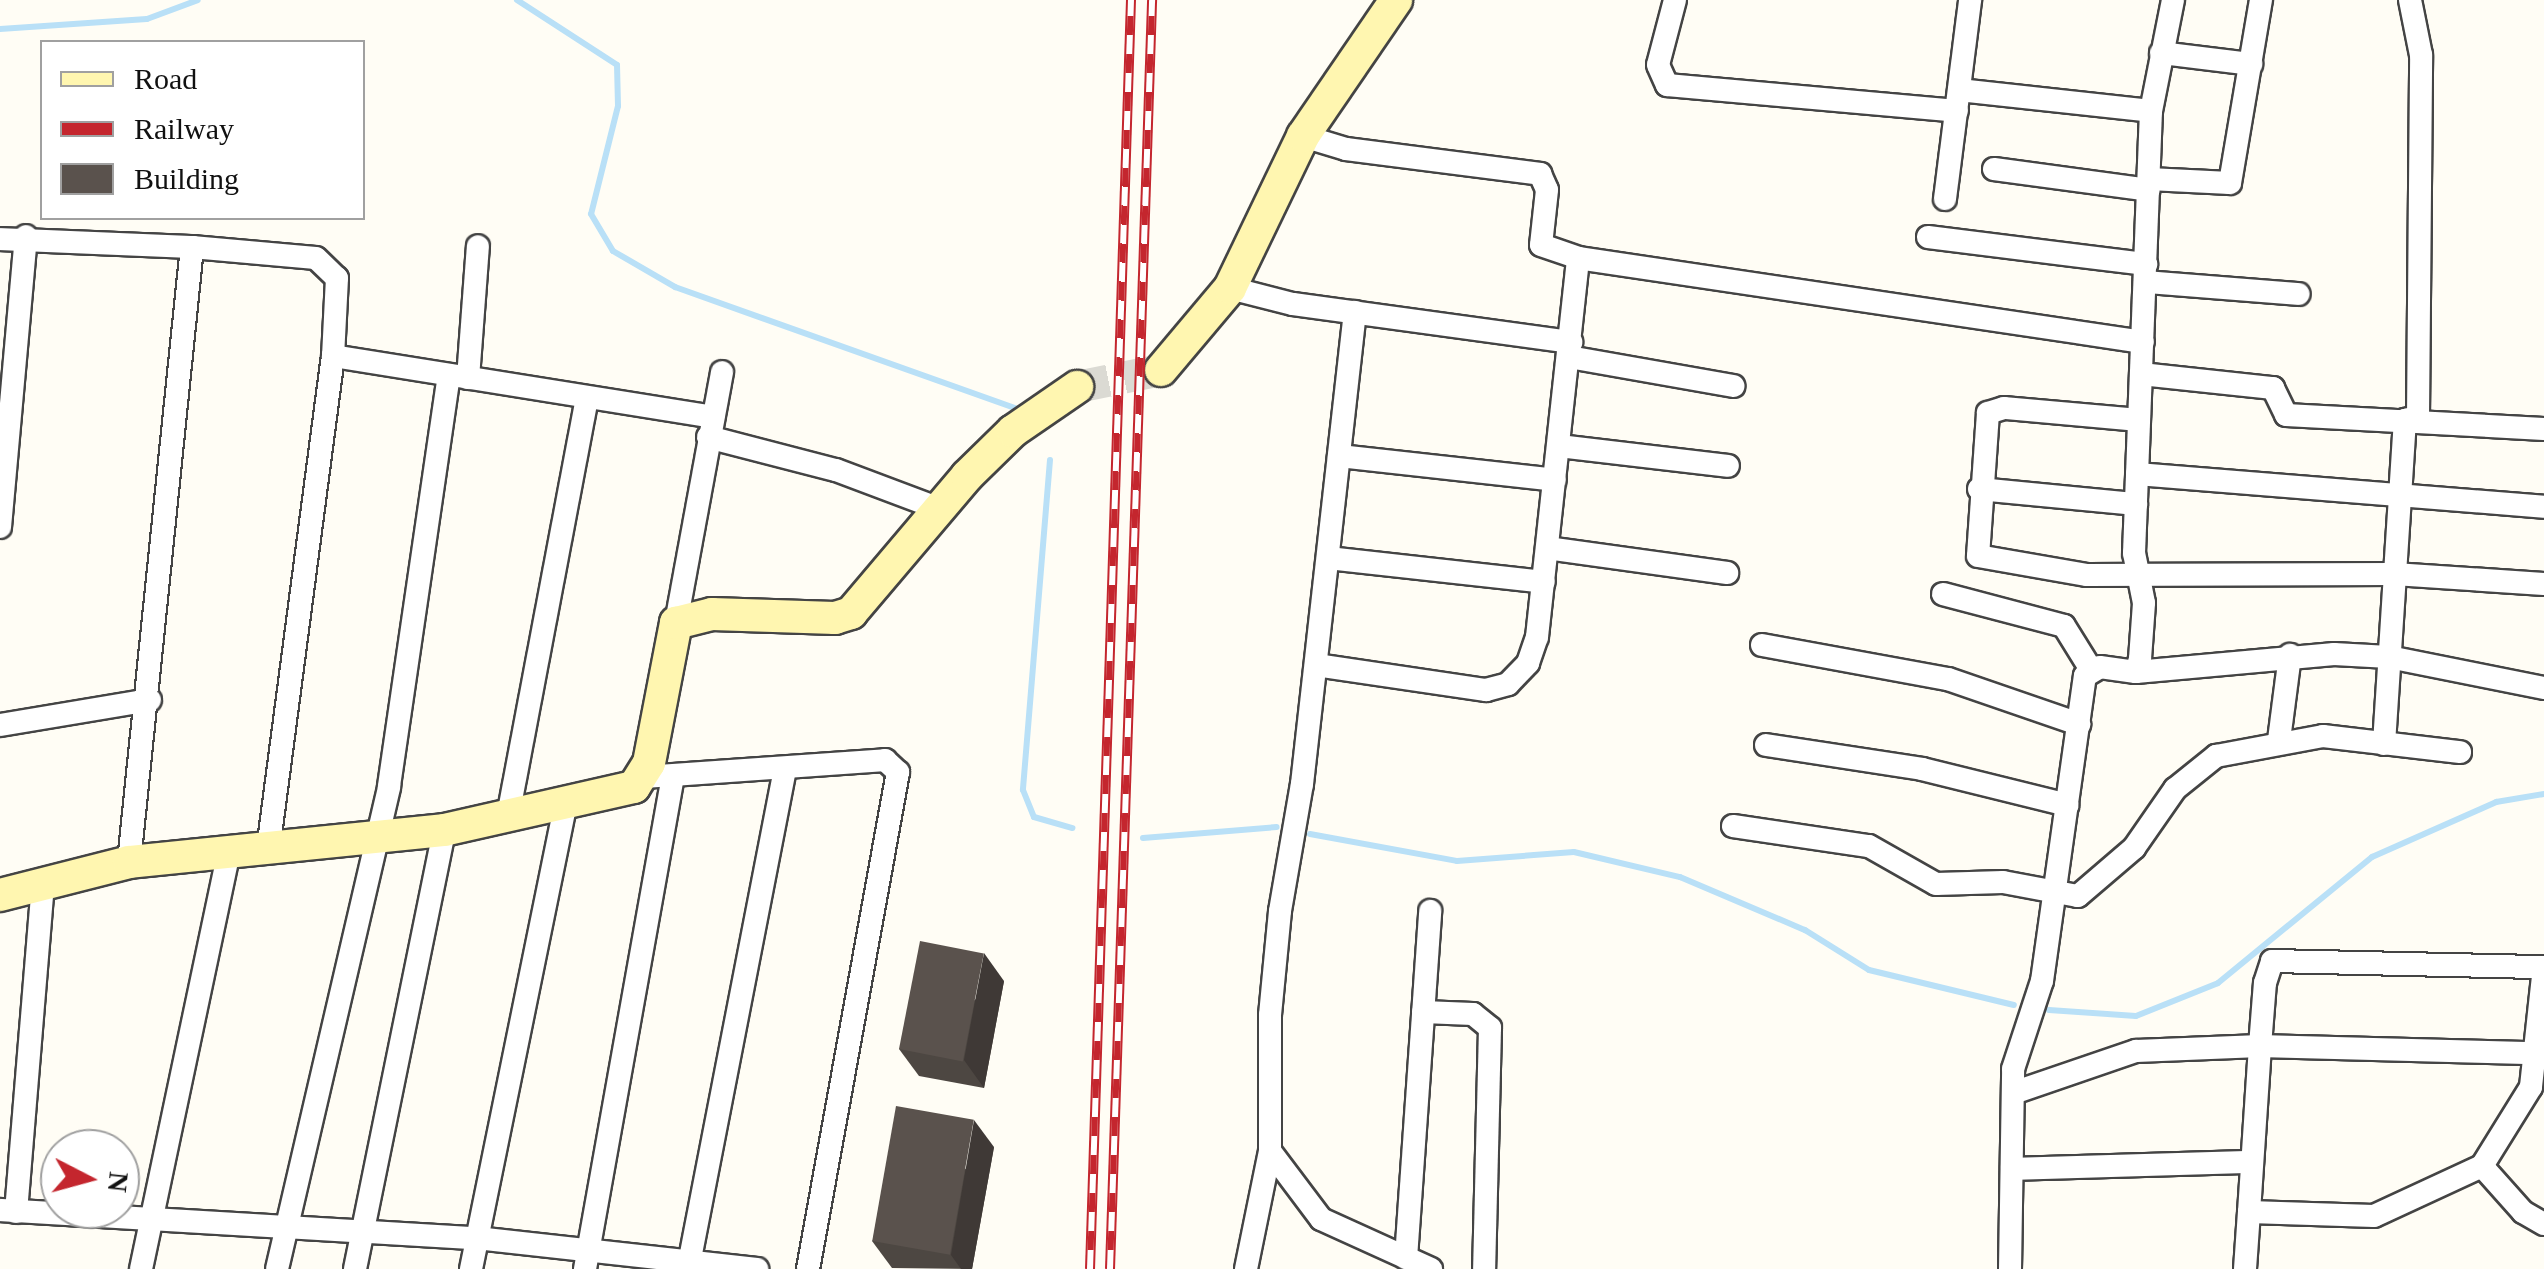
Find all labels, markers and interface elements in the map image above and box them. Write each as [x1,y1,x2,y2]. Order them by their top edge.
legend [40,40,365,220]
text: Road [134,62,197,95]
text: Railway [134,112,234,145]
text: Building [134,162,239,195]
north arrow [40,1129,140,1229]
text: N [102,1170,135,1194]

